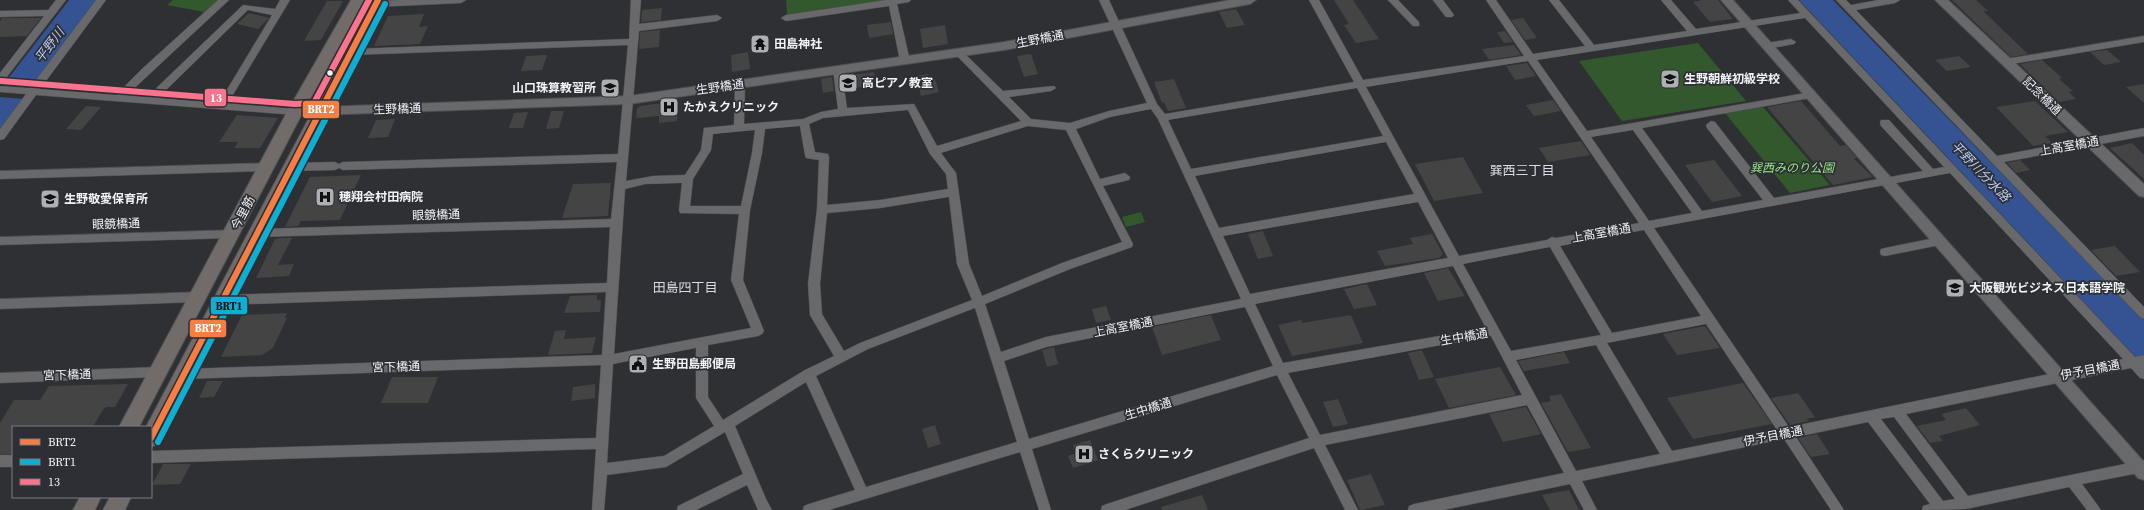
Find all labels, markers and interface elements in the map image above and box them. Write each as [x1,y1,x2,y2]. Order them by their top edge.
water label: 平野川 [31,23,69,66]
street label: 生野橋通 [1015,27,1065,51]
temple icon: 田島神社 [749,33,771,55]
place label: 田島神社 [774,36,822,52]
unlabelled marker [325,68,335,78]
school or university icon: 生野朝鮮初級学校 [1659,68,1681,90]
place label: 生野朝鮮初級学校 [1684,71,1780,87]
school or university icon: 高ピアノ教室 [837,72,859,94]
street label: 記念橋通 [2019,74,2065,118]
place label: 高ピアノ教室 [862,75,933,91]
street label: 生野橋通 [695,76,745,98]
school or university icon: 山口珠算教習所 [599,77,621,99]
place label: 山口珠算教習所 [512,80,596,96]
line badge: 13 [204,88,227,107]
text: 13 [210,91,222,106]
hospital icon: たかえクリニック [658,96,680,118]
place label: たかえクリニック [683,99,779,115]
line badge: BRT2 [302,100,340,119]
street label: 生野橋通 [373,100,421,118]
text: BRT2 [308,102,335,117]
street label: 上高室橋通 [2038,133,2100,159]
water label: 平野川分水路 [1947,137,2015,206]
park label: 巽西みのり公園 [1750,160,1836,176]
district label: 巽西三丁目 [1489,162,1555,179]
hospital icon: 穂翔会村田病院 [314,186,336,208]
school or university icon: 生野敬愛保育所 [39,188,61,210]
place label: 穂翔会村田病院 [339,189,423,205]
place label: 生野敬愛保育所 [64,191,148,207]
street label: 今里筋 [227,193,259,233]
street label: 眼鏡橋通 [412,206,460,224]
street label: 眼鏡橋通 [92,215,140,233]
street label: 上高室橋通 [1570,220,1632,246]
school or university icon: 大阪観光ビジネス日本語学院 [1944,277,1966,299]
district label: 田島四丁目 [652,279,718,296]
place label: 大阪観光ビジネス日本語学院 [1969,280,2125,296]
line badge: BRT1 [210,296,248,315]
text: BRT1 [216,299,243,314]
street label: 上高室橋通 [1092,313,1154,341]
line badge: BRT2 [189,319,227,338]
text: BRT2 [195,321,222,336]
street label: 生中橋通 [1439,325,1489,349]
public building icon: 生野田島郵便局 [627,353,649,375]
place label: 生野田島郵便局 [652,356,736,372]
street label: 伊予目橋通 [2059,356,2121,384]
street label: 宮下橋通 [372,358,420,376]
street label: 宮下橋通 [43,366,91,384]
street label: 生中橋通 [1123,394,1173,424]
street label: 伊予目橋通 [1742,422,1804,450]
legend [12,426,152,498]
text: BRT2 [48,434,76,450]
hospital icon: さくらクリニック [1073,443,1095,465]
place label: さくらクリニック [1098,446,1194,462]
text: BRT1 [48,454,76,470]
text: 13 [48,474,60,490]

